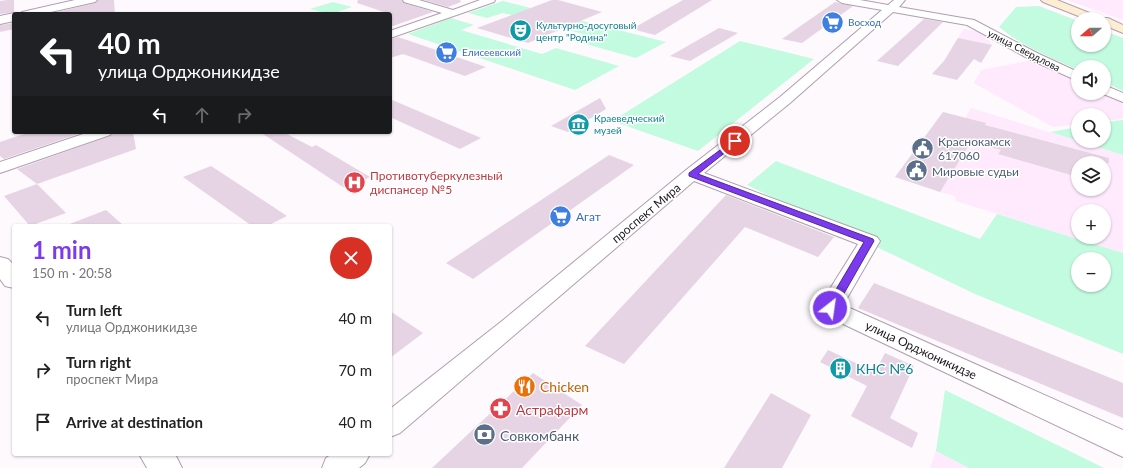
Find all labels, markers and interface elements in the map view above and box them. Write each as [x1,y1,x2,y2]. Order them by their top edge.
supermarket icon: Восход [820,9,846,35]
north arrow [1071,12,1111,52]
map controls [1071,12,1111,292]
place label: Восход [848,16,881,28]
theatre icon: Культурно-досуговый центр "Родина" [507,18,533,44]
place label: Культурно-досуговый центр "Родина" [536,19,637,43]
text: 40 m [98,26,161,60]
street label: улица Свердлова [986,27,1062,73]
icon: left [32,28,84,80]
supermarket icon: Елисеевский [433,39,459,65]
place label: Елисеевский [462,46,521,58]
text: улица Орджоникидзе [98,60,280,82]
button: sound [1071,60,1111,100]
icon: left [149,104,171,126]
icon: ahead [191,104,213,126]
icon: right [233,104,255,126]
button: search [1071,108,1111,148]
museum icon: Краеведческий музей [566,111,592,137]
place label: Краеведческий музей [594,112,665,136]
pin [718,124,752,158]
icon: arrive [724,130,746,152]
place label: Краснокамск 617060 [938,134,1011,163]
public building icon: Краснокамск 617060 [909,135,935,161]
button: layers [1071,156,1111,196]
public building icon: Мировые судьи [903,158,929,184]
place label: Мировые судьи [932,164,1019,179]
place label: Противотуберкулезный диспансер №5 [370,168,503,197]
hospital icon: Противотуберкулезный диспансер №5 [341,169,367,195]
street label: проспект Мира [609,180,683,246]
supermarket icon: Агат [548,203,574,229]
button: + [1071,204,1111,244]
place label: Агат [576,209,601,224]
text: 1 min [32,235,92,264]
button: close [330,237,372,279]
button: − [1071,252,1111,292]
text: 150 m · 20:58 [32,265,112,281]
position arrow [809,287,851,329]
text: Turn left [66,301,122,319]
icon: left [32,307,54,329]
text: 40 m [338,309,372,327]
street label: улица Орджоникидзе [863,318,979,382]
text: улица Орджоникидзе [66,319,197,335]
text: Turn right [66,353,131,371]
building icon: КНС №6 [828,355,854,381]
icon: right [32,359,54,381]
place label: КНС №6 [856,360,913,377]
text: 70 m [338,361,372,379]
text: проспект Мира [66,371,158,387]
restaurant icon: Chicken [511,373,537,399]
place label: Chicken [540,378,589,395]
pharmacy icon: Астрафарм [487,396,513,422]
place label: Астрафарм [516,401,588,418]
icon: arrive [32,411,54,433]
text: Arrive at destination [66,413,203,431]
text: 40 m [338,413,372,431]
bank icon: Совкомбанк [471,422,497,448]
place label: Совкомбанк [500,427,580,444]

